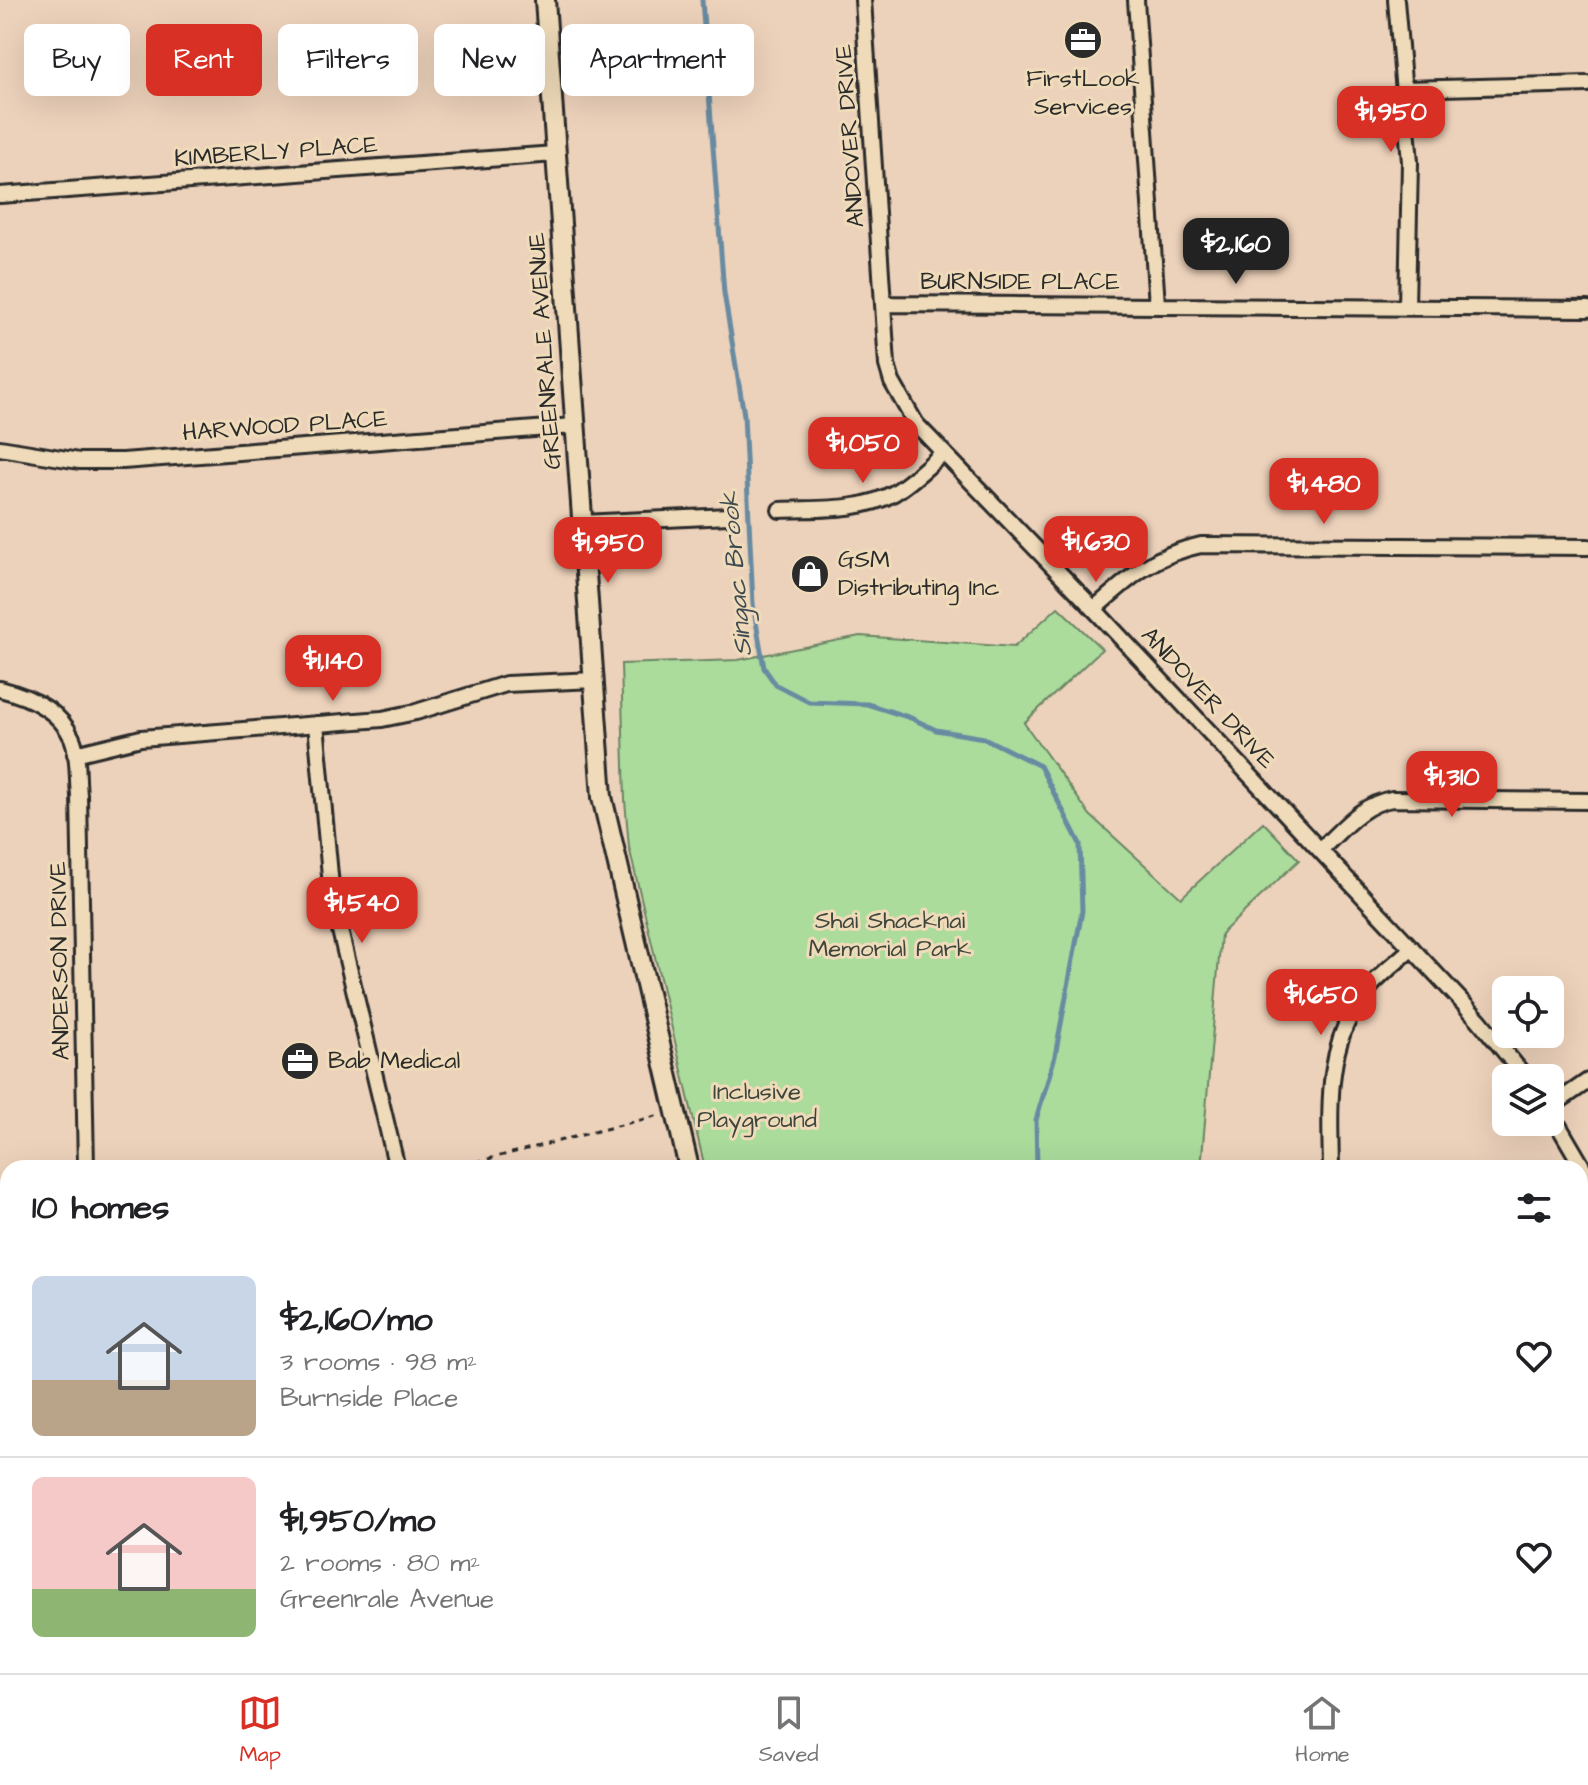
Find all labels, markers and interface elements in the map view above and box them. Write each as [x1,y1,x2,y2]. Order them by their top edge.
office icon: FirstLook Services [1062,19,1104,61]
chip: Buy [24,24,130,96]
chip: Rent [146,24,262,96]
chip: Filters [278,24,418,96]
chip: New [434,24,545,96]
chip: Apartment [561,24,754,96]
street label: ANDOVER DRIVE [827,43,873,229]
place label: FirstLook Services [1026,62,1140,124]
pin: $1,950 [1326,86,1456,154]
text: $1,950 [1355,94,1427,130]
street label: KIMBERLY PLACE [173,128,379,176]
pin: $2,160 [1171,218,1301,286]
text: $2,160 [1201,226,1271,262]
street label: GREENRALE AVENUE [520,231,570,471]
street label: BURNSIDE PLACE [920,265,1120,299]
street label: HARWOOD PLACE [181,402,389,450]
pin: $1,050 [798,417,928,485]
text: $1,050 [826,425,900,461]
pin: $1,480 [1259,458,1389,526]
text: $1,480 [1287,466,1361,502]
water label: Singac Brook [711,489,762,658]
pin: $1,630 [1031,516,1161,584]
pin: $1,950 [543,517,673,585]
text: $1,630 [1062,524,1130,560]
text: $1,950 [572,525,644,561]
place label: GSM Distributing Inc [838,543,1000,606]
shop icon: GSM Distributing Inc [789,553,831,595]
street label: ANDOVER DRIVE [1133,619,1283,777]
pin: $1,140 [268,635,398,703]
text: $1,140 [303,643,363,679]
pin: $1,310 [1387,751,1517,819]
text: $1,310 [1424,759,1480,795]
street label: ANDERSON DRIVE [41,861,79,1061]
pin: $1,540 [297,877,427,945]
text: $1,540 [325,885,399,921]
park label: Shai Shacknai Memorial Park [809,904,972,966]
pin: $1,650 [1256,969,1386,1037]
map controls [1492,976,1564,1136]
button: locate [1492,976,1564,1048]
text: $1,650 [1284,977,1358,1013]
office icon: Bab Medical [279,1040,321,1082]
place label: Bab Medical [328,1044,460,1078]
button: layers [1492,1064,1564,1136]
park label: Inclusive Playground [697,1075,817,1138]
text: 10 homes [32,1184,169,1232]
icon: filters [1512,1186,1556,1230]
text: $2,160/mo [280,1296,433,1344]
icon: home [96,1308,192,1404]
icon: heart [1512,1334,1556,1378]
text: 3 rooms · 98 m² [280,1344,477,1380]
text: Burnside Place [280,1380,458,1416]
text: $1,950/mo [280,1497,435,1545]
icon: home [96,1509,192,1605]
icon: heart [1512,1535,1556,1579]
text: 2 rooms · 80 m² [280,1545,480,1581]
text: Greenrale Avenue [280,1581,494,1617]
tab: Map [238,1691,282,1770]
tab: Saved [759,1691,819,1770]
tab: Home [1295,1691,1350,1770]

